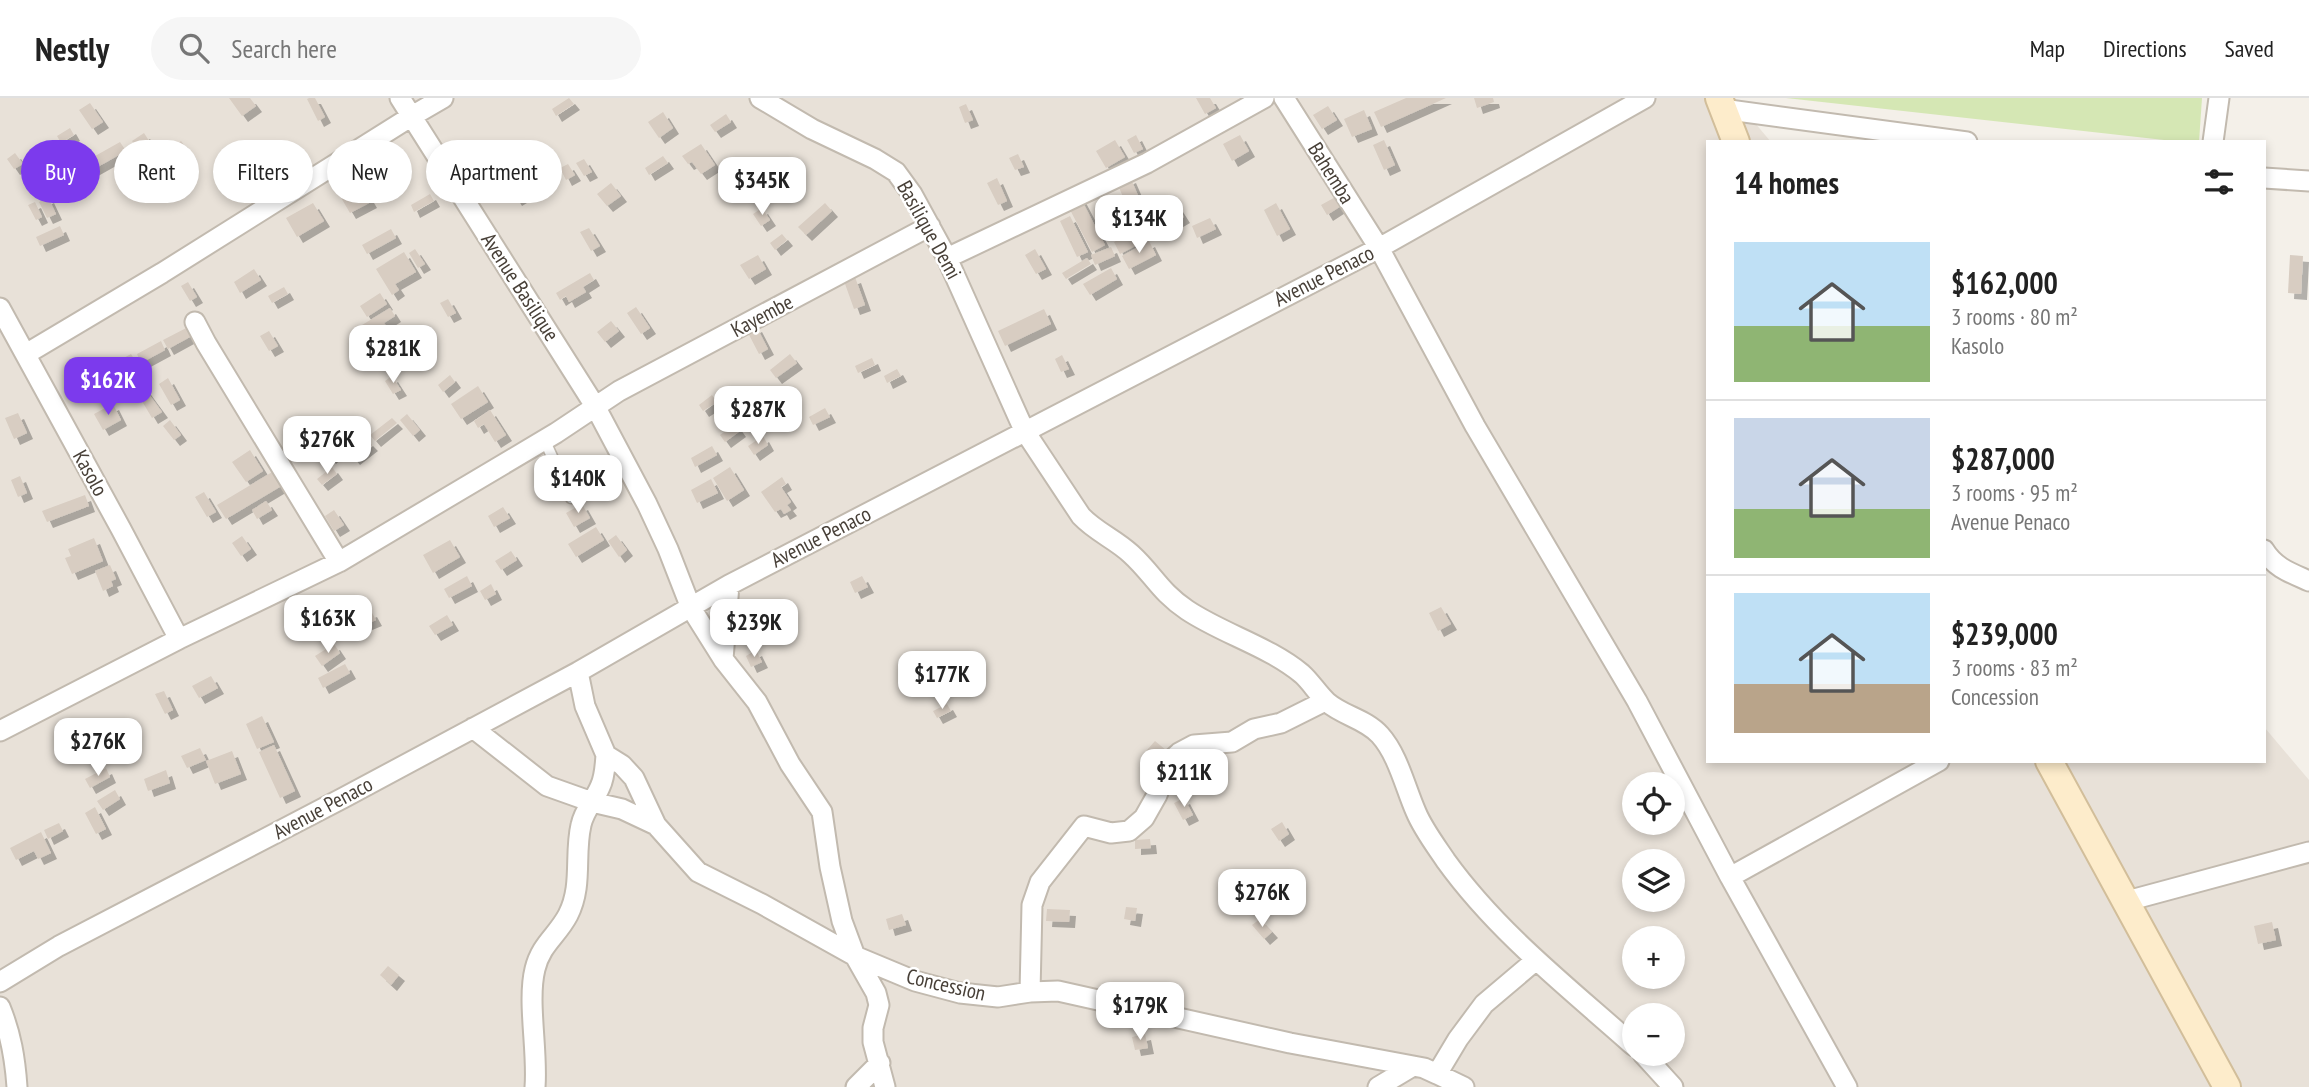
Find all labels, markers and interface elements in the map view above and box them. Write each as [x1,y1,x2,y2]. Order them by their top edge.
search box [151,17,641,80]
text: Nestly [35,27,109,70]
icon: search [175,29,213,67]
text: Search here [231,32,337,65]
text: Map [2030,33,2065,64]
text: Directions [2103,33,2187,64]
text: Saved [2225,33,2274,64]
street label: Bahemba [1302,137,1361,208]
chip: Buy [21,140,100,203]
chip: Rent [114,140,199,203]
chip: Filters [213,140,313,203]
chip: New [327,140,412,203]
chip: Apartment [426,140,562,203]
pin: $345K [713,158,811,217]
text: 14 homes [1734,163,1839,202]
icon: filters [2200,163,2238,201]
text: $345K [734,165,790,194]
street label: Basilique Demi [891,176,968,284]
pin: $134K [1090,195,1188,255]
text: $134K [1111,203,1167,232]
street label: Avenue Basilique [475,227,565,346]
street label: Avenue Penaco [1269,239,1378,312]
text: $162,000 [1951,263,2058,302]
icon: home [1790,270,1874,354]
street label: Kayembe [726,288,797,343]
text: 3 rooms · 80 m² [1951,302,2078,331]
pin: $281K [344,326,442,385]
text: Kasolo [1951,331,2004,360]
text: $281K [365,333,421,362]
pin: $162K [59,358,157,417]
text: $162K [80,365,136,394]
pin: $287K [709,386,807,446]
text: $287K [730,394,786,423]
pin: $276K [278,416,376,476]
text: $276K [299,424,355,453]
text: $287,000 [1951,439,2055,478]
street label: Kasolo [67,445,114,500]
icon: home [1790,446,1874,530]
pin: $140K [529,456,627,515]
text: $140K [550,463,606,492]
text: 3 rooms · 95 m² [1951,478,2078,507]
street label: Avenue Penaco [766,500,875,573]
text: Avenue Penaco [1951,507,2070,536]
pin: $163K [279,596,377,655]
pin: $239K [705,600,803,659]
text: $163K [300,603,356,632]
text: $239K [726,607,782,636]
text: $239,000 [1951,614,2058,653]
icon: home [1790,621,1874,705]
pin: $177K [893,652,991,711]
text: 3 rooms · 83 m² [1951,653,2078,682]
text: $177K [914,659,970,688]
text: Concession [1951,682,2039,711]
pin: $276K [49,718,147,778]
text: $276K [70,726,126,755]
pin: $211K [1135,750,1233,809]
text: $211K [1156,757,1212,786]
street label: Avenue Penaco [268,770,377,845]
map controls [1622,772,1685,1066]
button: locate [1622,772,1685,835]
button: layers [1622,849,1685,912]
pin: $276K [1213,870,1311,929]
text: $276K [1234,877,1290,906]
button: + [1622,926,1685,989]
street label: Concession [904,962,988,1007]
pin: $179K [1091,982,1189,1042]
text: $179K [1112,990,1168,1019]
button: − [1622,1003,1685,1066]

